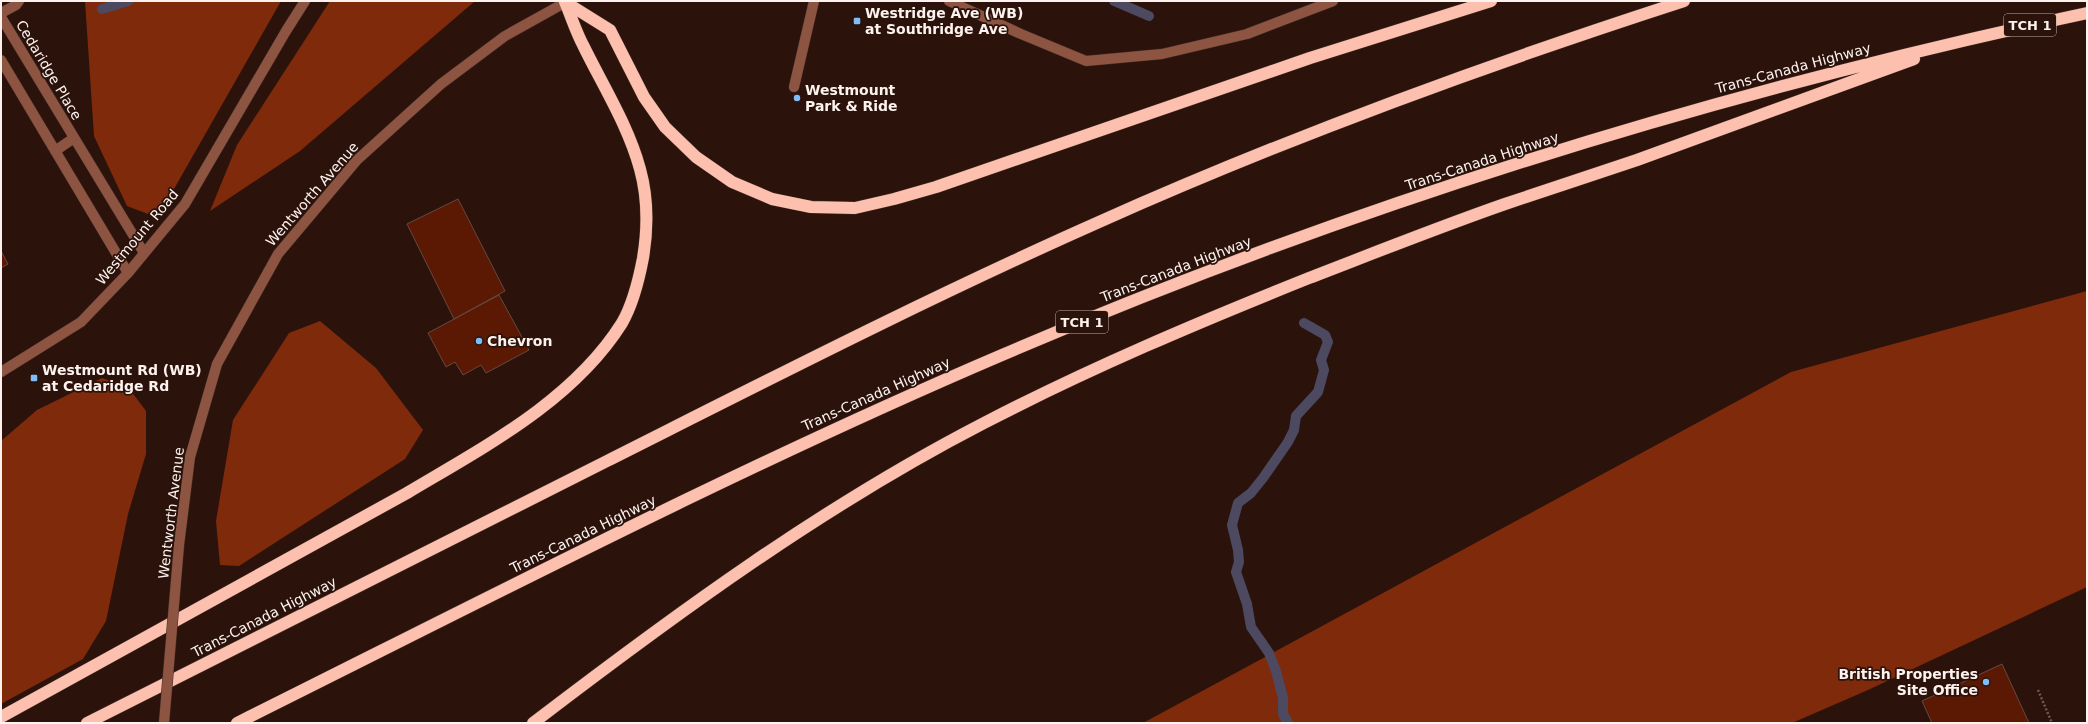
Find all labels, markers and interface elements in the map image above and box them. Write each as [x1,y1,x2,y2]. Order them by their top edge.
place label: Westridge Ave (WB) at Southridge Ave [865,5,1023,37]
road number: TCH 1 [2004,14,2056,36]
marker: Westridge Ave (WB) at Southridge Ave [852,16,862,26]
street label: Cedaridge Place [13,17,85,123]
street label: Trans-Canada Highway [1713,40,1872,97]
place label: Westmount Park & Ride [805,82,898,114]
marker: Westmount Park & Ride [792,93,802,103]
street label: Trans-Canada Highway [1402,129,1561,194]
street label: Wentworth Avenue [262,139,362,249]
street label: Westmount Road [92,186,182,288]
street label: Trans-Canada Highway [1097,233,1254,306]
road number: TCH 1 [1056,311,1108,333]
place label: Chevron [487,333,552,349]
marker: Chevron [474,336,484,346]
street label: Trans-Canada Highway [799,354,952,434]
place label: Westmount Rd (WB) at Cedaridge Rd [42,362,202,394]
marker: Westmount Rd (WB) at Cedaridge Rd [29,373,39,383]
street label: Wentworth Avenue [155,446,187,580]
street label: Trans-Canada Highway [507,492,659,577]
street label: Trans-Canada Highway [188,573,339,661]
place label: British Properties Site Office [1838,666,1978,698]
marker: British Properties Site Office [1981,677,1991,687]

